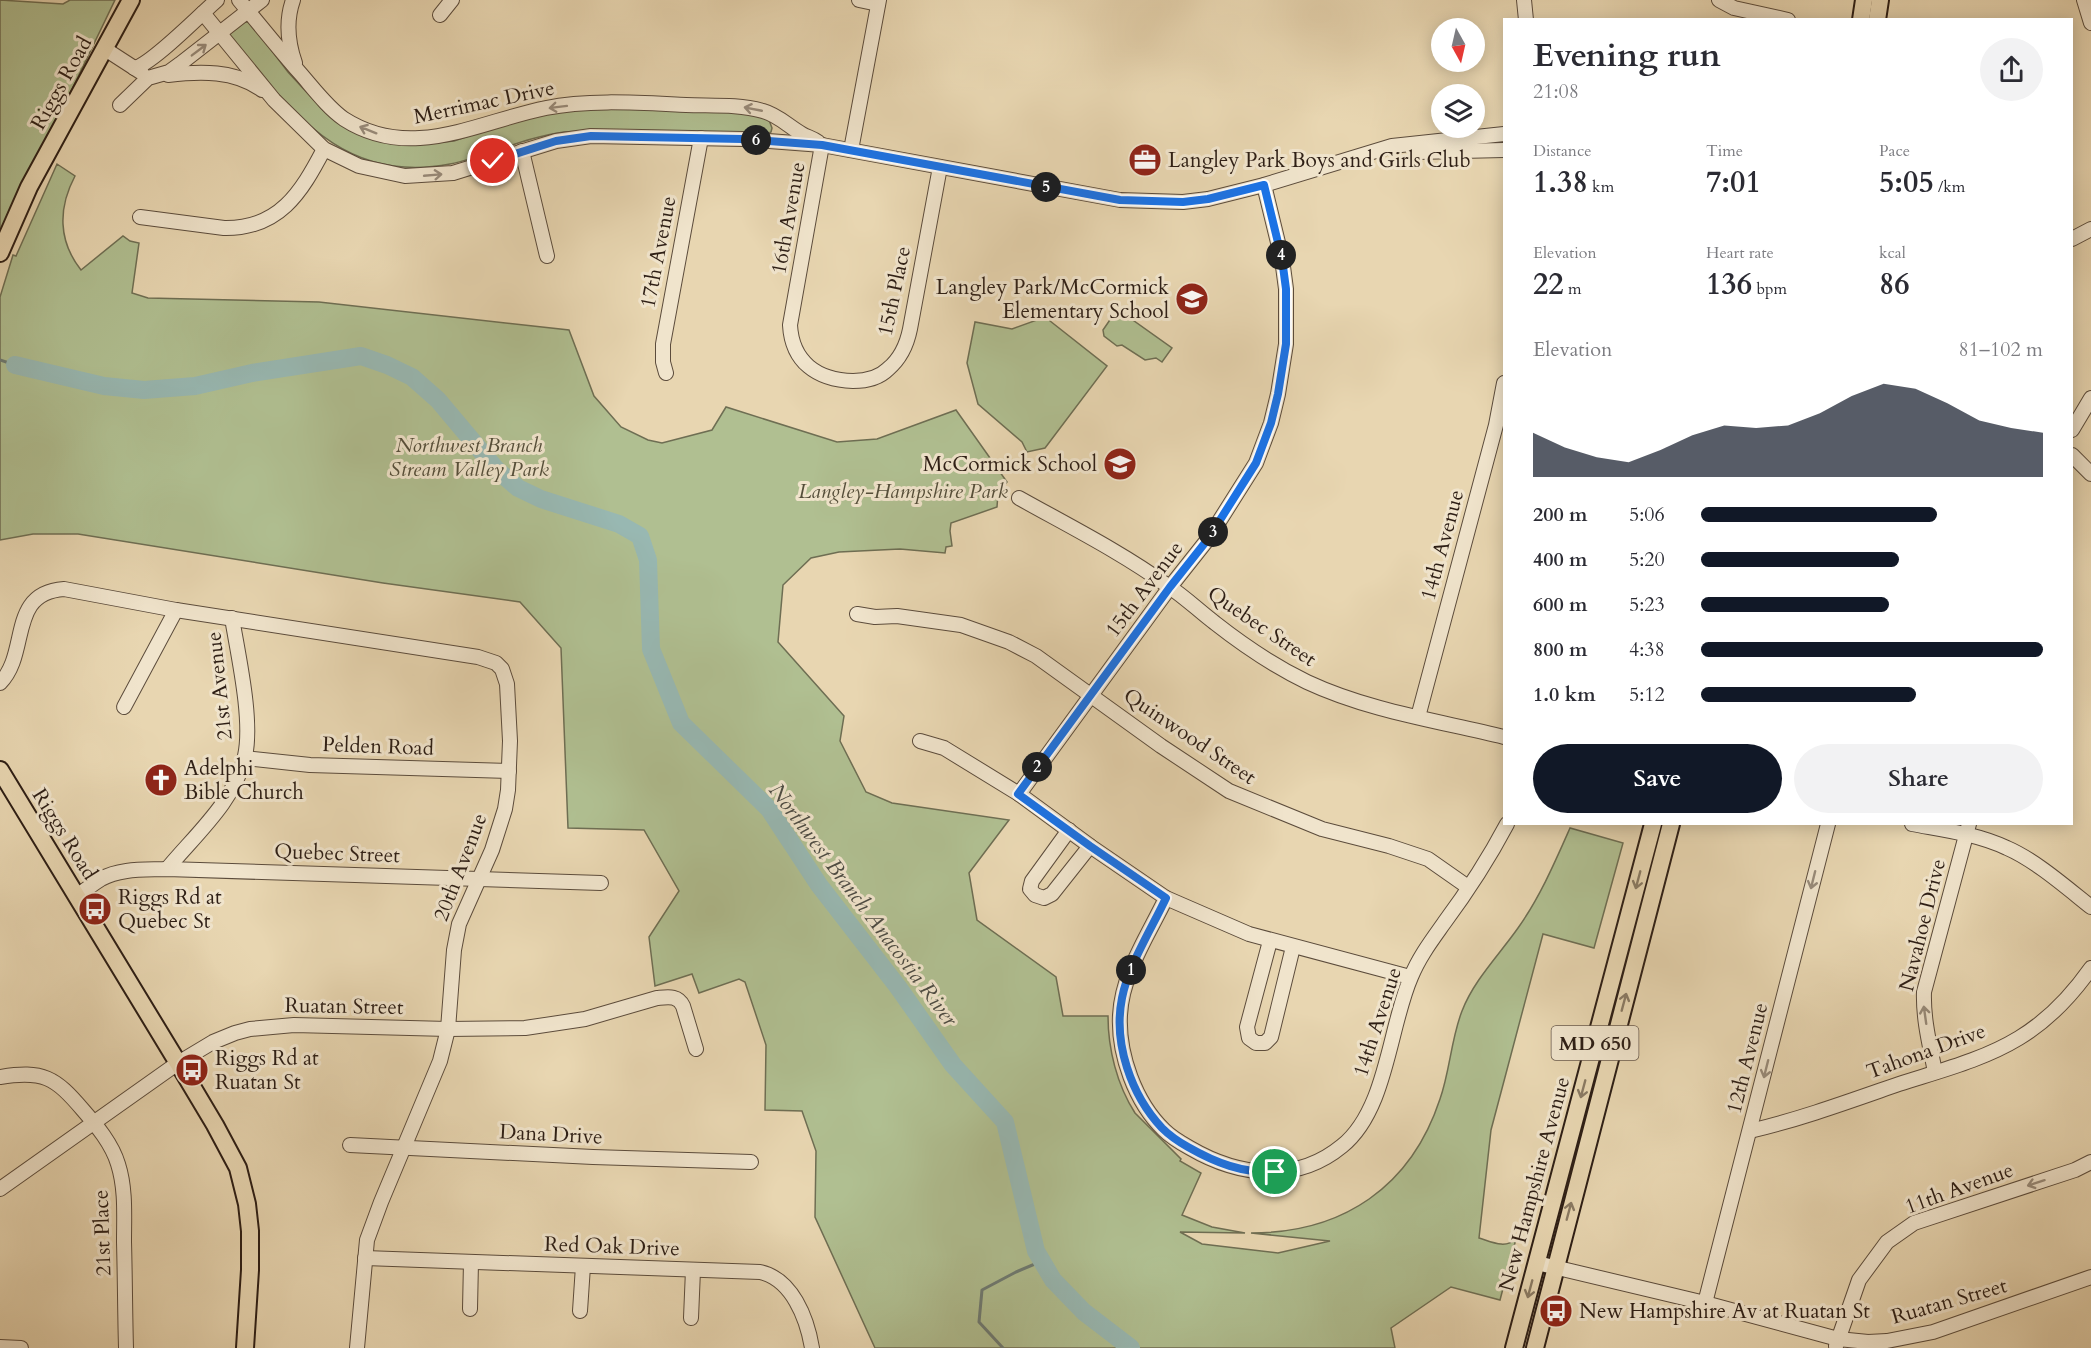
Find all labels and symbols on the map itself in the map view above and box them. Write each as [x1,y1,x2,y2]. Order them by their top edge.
north arrow [1431,18,1485,72]
street label: Riggs Road [24,31,99,135]
one-way arrow [190,44,206,56]
street label: Merrimac Drive [411,73,557,132]
one-way arrow [549,101,568,112]
one-way arrow [743,102,762,114]
one-way arrow [360,124,378,135]
pin: 6 [741,125,771,155]
pin [467,135,518,186]
office icon: Langley Park Boys and Girls Club [1127,142,1163,178]
place label: Langley Park Boys and Girls Club [1168,146,1471,175]
street label: 16th Avenue [764,160,813,276]
one-way arrow [423,169,443,180]
pin: 5 [1031,172,1061,202]
street label: 17th Avenue [633,194,684,311]
pin: 4 [1266,240,1296,270]
street label: 15th Place [871,243,918,339]
place label: Langley Park/McCormick Elementary School [936,273,1170,326]
school or university icon: Langley Park/McCormick Elementary School [1174,281,1210,317]
park label: Northwest Branch Stream Valley Park [389,431,549,484]
school or university icon: McCormick School [1102,446,1138,482]
place label: McCormick School [923,450,1097,479]
park label: Langley-Hampshire Park [798,477,1008,506]
street label: 14th Avenue [1414,487,1471,604]
pin: 3 [1198,517,1228,547]
street label: 15th Avenue [1099,535,1190,643]
street label: Quebec Street [1201,579,1322,674]
street label: 21st Avenue [199,630,240,742]
street label: Quinwood Street [1118,681,1262,792]
street label: Pelden Road [322,730,434,763]
pin: 2 [1022,752,1052,782]
place label: Adelphi Bible Church [184,754,304,807]
church icon: Adelphi Bible Church [143,762,179,798]
water label: Northwest Branch Anacostia River [762,777,965,1033]
street label: Riggs Road [25,783,104,886]
street label: 20th Avenue [427,809,494,925]
street label: Quebec Street [274,837,401,870]
street label: Navahoe Drive [1892,856,1953,994]
one-way arrow [1632,870,1643,889]
one-way arrow [1807,870,1819,889]
place label: Riggs Rd at Quebec St [118,883,222,936]
bus stop icon: Riggs Rd at Quebec St [77,891,113,927]
pin: 1 [1116,955,1146,985]
street label: 14th Avenue [1346,964,1409,1081]
street label: Ruatan Street [284,991,404,1022]
one-way arrow [1619,993,1630,1012]
street label: 12th Avenue [1720,1000,1775,1117]
one-way arrow [1919,1005,1930,1025]
street label: Tahona Drive [1863,1017,1990,1086]
road number: MD 650 [1552,1026,1638,1060]
place label: Riggs Rd at Ruatan St [215,1044,319,1097]
bus stop icon: Riggs Rd at Ruatan St [174,1052,210,1088]
one-way arrow [1759,1059,1771,1078]
street label: New Hampshire Avenue [1492,1074,1577,1295]
one-way arrow [1576,1079,1588,1098]
street label: Dana Drive [498,1117,603,1152]
pin [1249,1146,1300,1197]
street label: 11th Avenue [1901,1155,2017,1221]
one-way arrow [2027,1178,2046,1189]
street label: 21st Place [86,1189,119,1277]
one-way arrow [1564,1202,1576,1221]
street label: Red Oak Drive [544,1230,680,1263]
street label: Ruatan Street [1888,1271,2011,1332]
one-way arrow [1524,1279,1535,1298]
bus stop icon: New Hampshire Av at Ruatan St [1538,1293,1574,1329]
place label: New Hampshire Av at Ruatan St [1579,1297,1870,1326]

